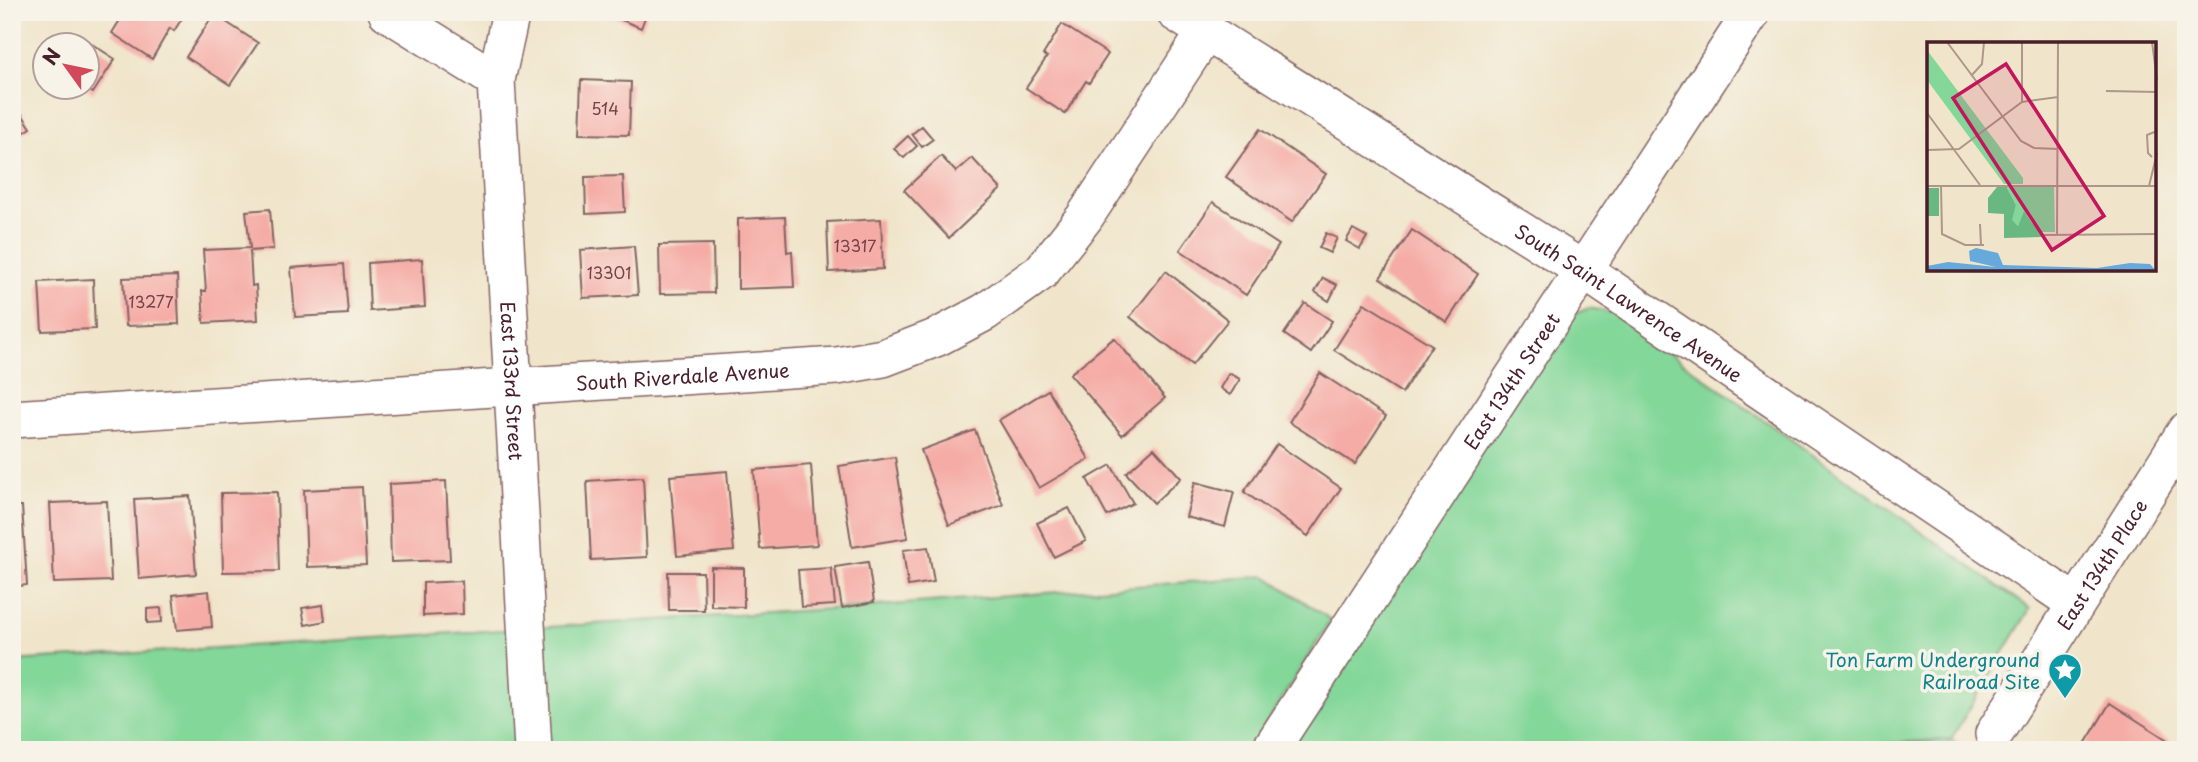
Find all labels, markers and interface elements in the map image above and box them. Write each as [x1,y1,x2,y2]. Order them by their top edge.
north arrow [32,32,102,102]
text: N [35,42,67,70]
inset map [1927,42,2156,271]
house number: 514 [591,96,619,120]
street label: South Saint Lawrence Avenue [1510,217,1748,388]
house number: 13317 [834,233,876,257]
house number: 13301 [587,260,631,284]
house number: 13277 [129,289,174,313]
street label: East 133rd Street [494,301,531,461]
street label: East 134th Street [1456,307,1566,455]
street label: South Riverdale Avenue [575,355,790,397]
street label: East 134th Place [2050,493,2153,635]
place label: Ton Farm Underground Railroad Site [1826,645,2040,695]
place icon: Ton Farm Underground Railroad Site [2046,651,2084,700]

